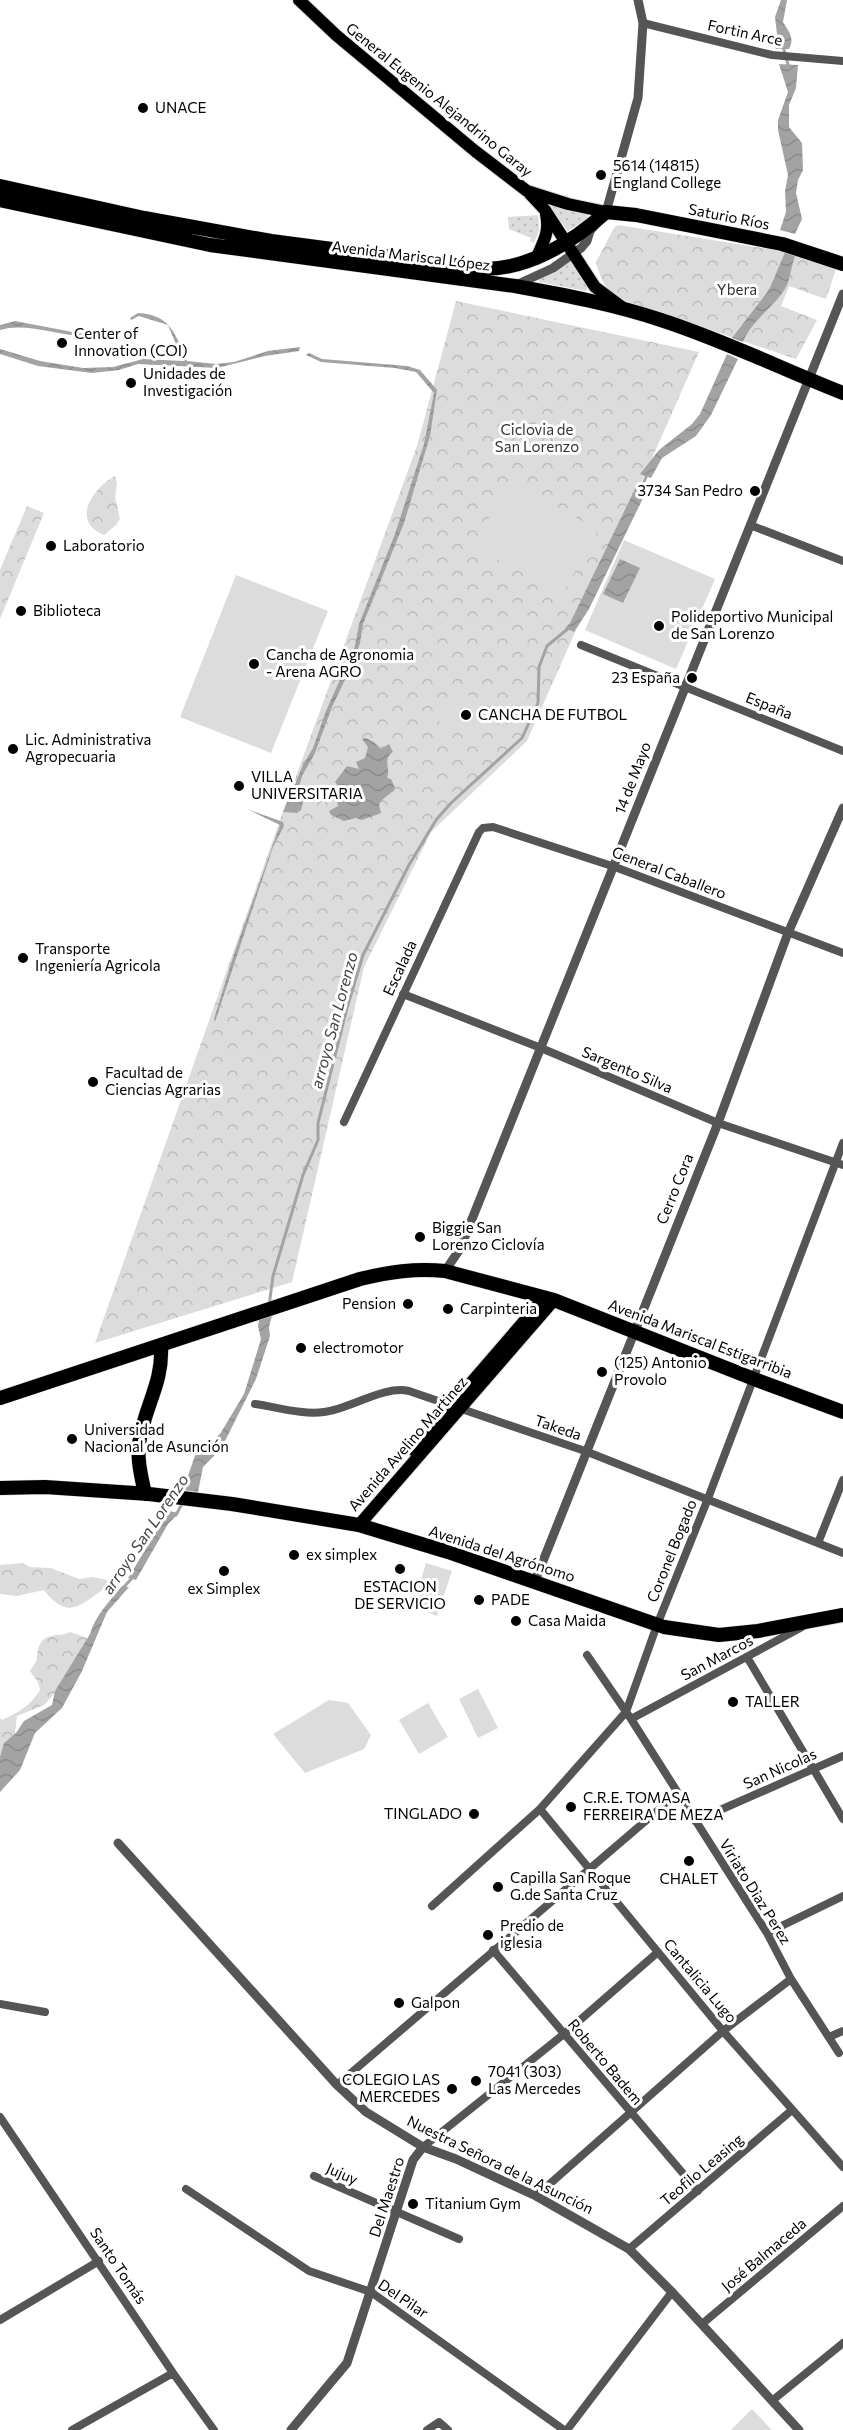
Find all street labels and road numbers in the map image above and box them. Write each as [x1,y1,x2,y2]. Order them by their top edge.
street label: Fortin Arce [706,15,784,49]
street label: General Eugenio Alejandrino Garay [343,18,537,180]
street label: Saturio Ríos [687,199,772,233]
street label: Avenida Mariscal López [331,236,491,274]
street label: España [743,688,795,723]
street label: 14 de Mayo [610,739,654,816]
street label: General Caballero [610,842,729,902]
street label: Escalada [378,937,420,998]
street label: Sargento Silva [579,1042,675,1096]
street label: Cerro Cora [652,1151,696,1227]
street label: Avenida Mariscal Estigarribia [606,1295,795,1382]
street label: Avenida Avelino Martinez [344,1372,471,1514]
street label: Takeda [533,1411,584,1443]
street label: Coronel Bogado [642,1497,700,1605]
street label: Avenida del Agrónomo [427,1521,578,1585]
street label: San Marcos [677,1631,756,1684]
street label: San Nicolas [740,1744,819,1792]
street label: Viriato Diaz Perez [716,1835,796,1948]
street label: Cantalicia Lugo [660,1935,741,2026]
street label: Roberto Badem [565,2015,647,2108]
street label: Nuestra Señora de la Asunción [404,2111,596,2217]
street label: Teofilo Leasing [656,2129,746,2209]
street label: Del Maestro [365,2154,407,2239]
street label: Jujuy [324,2158,361,2188]
street label: José Balmaceda [717,2214,809,2295]
street label: Santo Tomás [87,2224,151,2307]
street label: Del Pilar [375,2275,432,2321]

